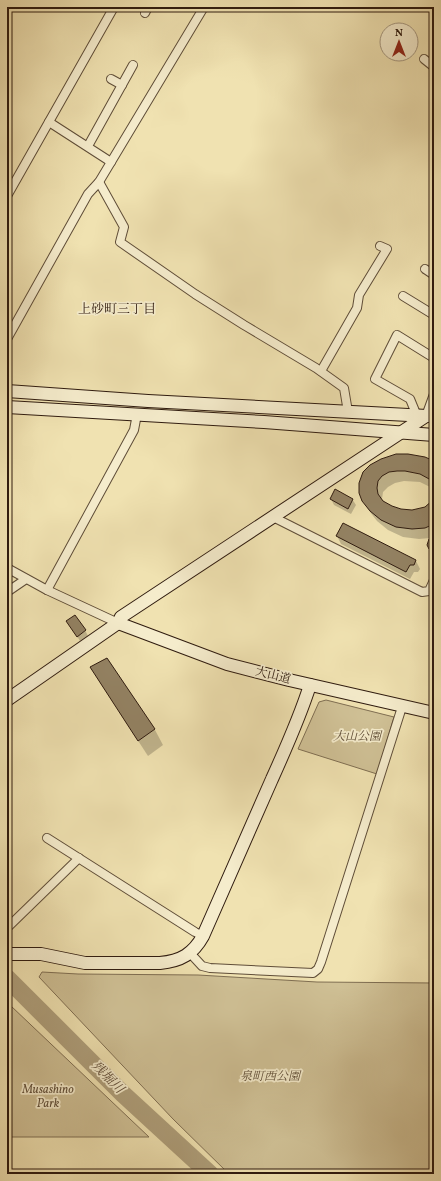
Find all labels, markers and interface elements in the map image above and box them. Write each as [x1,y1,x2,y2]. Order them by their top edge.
north arrow [379,22,419,62]
text: N [395,26,403,41]
district label: 上砂町三丁目 [78,301,156,319]
street label: 大山道 [254,664,292,688]
park label: 大山公園 [333,729,383,745]
water label: 残堀川 [87,1058,129,1100]
park label: 泉町西公園 [240,1069,302,1085]
park label: Musashino Park [21,1082,74,1112]

